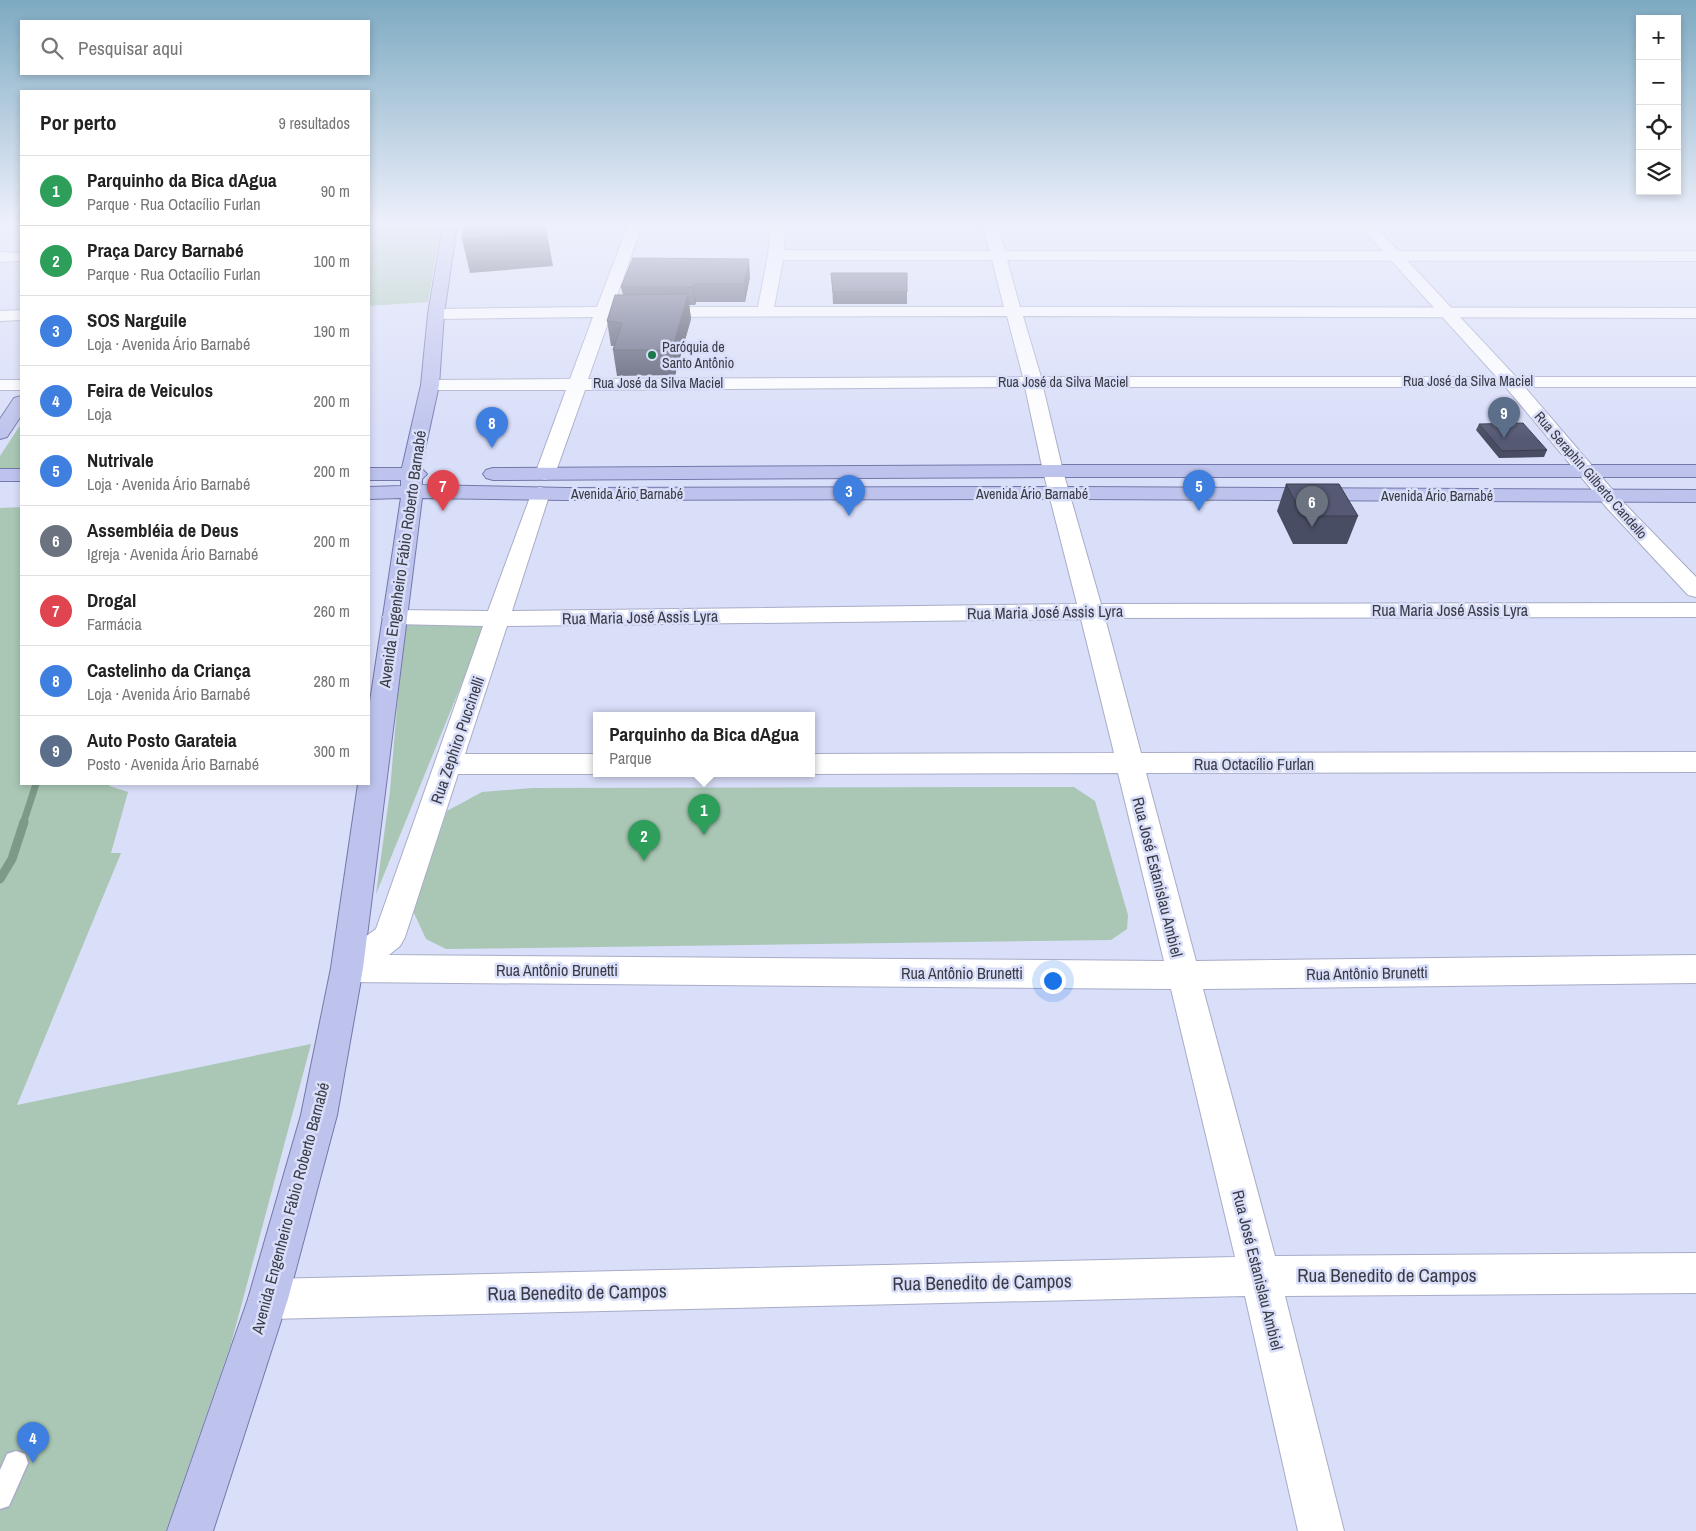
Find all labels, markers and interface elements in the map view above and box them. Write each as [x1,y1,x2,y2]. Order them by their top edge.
map controls [1636,15,1681,195]
button: + [1636,15,1681,60]
search box [20,20,370,75]
icon: search [38,34,66,62]
text: Pesquisar aqui [78,35,183,61]
button: − [1636,60,1681,105]
button: locate [1636,105,1681,150]
text: Por perto [40,108,117,137]
text: 9 resultados [279,112,350,134]
button: layers [1636,150,1681,195]
text: Parquinho da Bica dAgua [87,167,277,193]
text: 1 [52,180,60,202]
text: 90 m [321,180,350,202]
text: Parque · Rua Octacílio Furlan [87,193,261,215]
text: Praça Darcy Barnabé [87,237,244,263]
text: 2 [52,250,60,272]
text: 100 m [314,250,350,272]
text: Parque · Rua Octacílio Furlan [87,263,261,285]
text: SOS Narguile [87,307,187,333]
text: 3 [52,320,60,342]
text: 190 m [314,320,350,342]
text: Loja · Avenida Ário Barnabé [87,333,250,355]
place label: Paróquia de Santo Antônio [662,338,734,372]
marker: Paróquia de Santo Antônio [646,349,658,361]
street label: Rua José da Silva Maciel [1403,372,1533,390]
street label: Rua José da Silva Maciel [998,373,1128,391]
street label: Rua José da Silva Maciel [593,374,723,392]
text: Feira de Veiculos [87,377,213,403]
text: 4 [52,390,60,412]
text: 200 m [314,390,350,412]
pin: 9 [1488,397,1520,438]
text: Loja [87,403,112,425]
pin: 8 [476,407,508,448]
street label: Rua Seraphin Gilberto Candello [1531,407,1651,543]
street label: Avenida Engenheiro Fábio Roberto Barnabé [373,429,431,690]
text: Nutrivale [87,447,154,473]
text: 5 [52,460,60,482]
text: 200 m [314,460,350,482]
pin: 7 [427,470,459,511]
pin: 5 [1183,470,1215,511]
text: Loja · Avenida Ário Barnabé [87,473,250,495]
pin: 3 [833,475,865,516]
street label: Avenida Ário Barnabé [570,485,683,503]
street label: Avenida Ário Barnabé [975,485,1088,503]
pin: 6 [1296,486,1328,527]
street label: Avenida Ário Barnabé [1380,487,1493,505]
text: Assembléia de Deus [87,517,239,543]
text: 6 [52,530,60,552]
text: 200 m [314,530,350,552]
text: Igreja · Avenida Ário Barnabé [87,543,258,565]
text: Drogal [87,587,136,613]
street label: Rua Maria José Assis Lyra [1372,599,1529,621]
text: 7 [52,600,60,622]
text: 260 m [314,600,350,622]
street label: Rua Maria José Assis Lyra [967,600,1124,624]
street label: Rua Maria José Assis Lyra [562,605,719,629]
text: Farmácia [87,613,142,635]
text: Castelinho da Criança [87,657,251,683]
text: 8 [52,670,60,692]
text: 280 m [314,670,350,692]
street label: Rua Zephiro Puccinelli [425,673,489,807]
text: Loja · Avenida Ário Barnabé [87,683,250,705]
popup [593,712,815,777]
text: Parquinho da Bica dAgua [609,721,799,747]
text: Auto Posto Garateia [87,727,237,753]
text: 9 [52,740,60,762]
text: 300 m [314,740,350,762]
text: Parque [609,747,652,769]
text: Posto · Avenida Ário Barnabé [87,753,259,775]
street label: Rua Octacílio Furlan [1194,753,1314,775]
pin: 1 [688,794,720,835]
street label: Rua José Estanislau Ambiel [1127,795,1189,959]
pin: 2 [628,820,660,861]
street label: Rua Antônio Brunetti [496,959,618,981]
street label: Rua Antônio Brunetti [1306,961,1428,985]
street label: Rua Antônio Brunetti [901,962,1023,984]
your location [1040,968,1066,994]
street label: Avenida Engenheiro Fábio Roberto Barnabé [246,1080,334,1337]
street label: Rua José Estanislau Ambiel [1227,1188,1289,1352]
street label: Rua Benedito de Campos [1297,1262,1477,1288]
street label: Rua Benedito de Campos [892,1267,1072,1297]
street label: Rua Benedito de Campos [487,1277,667,1307]
pin: 4 [17,1422,49,1463]

